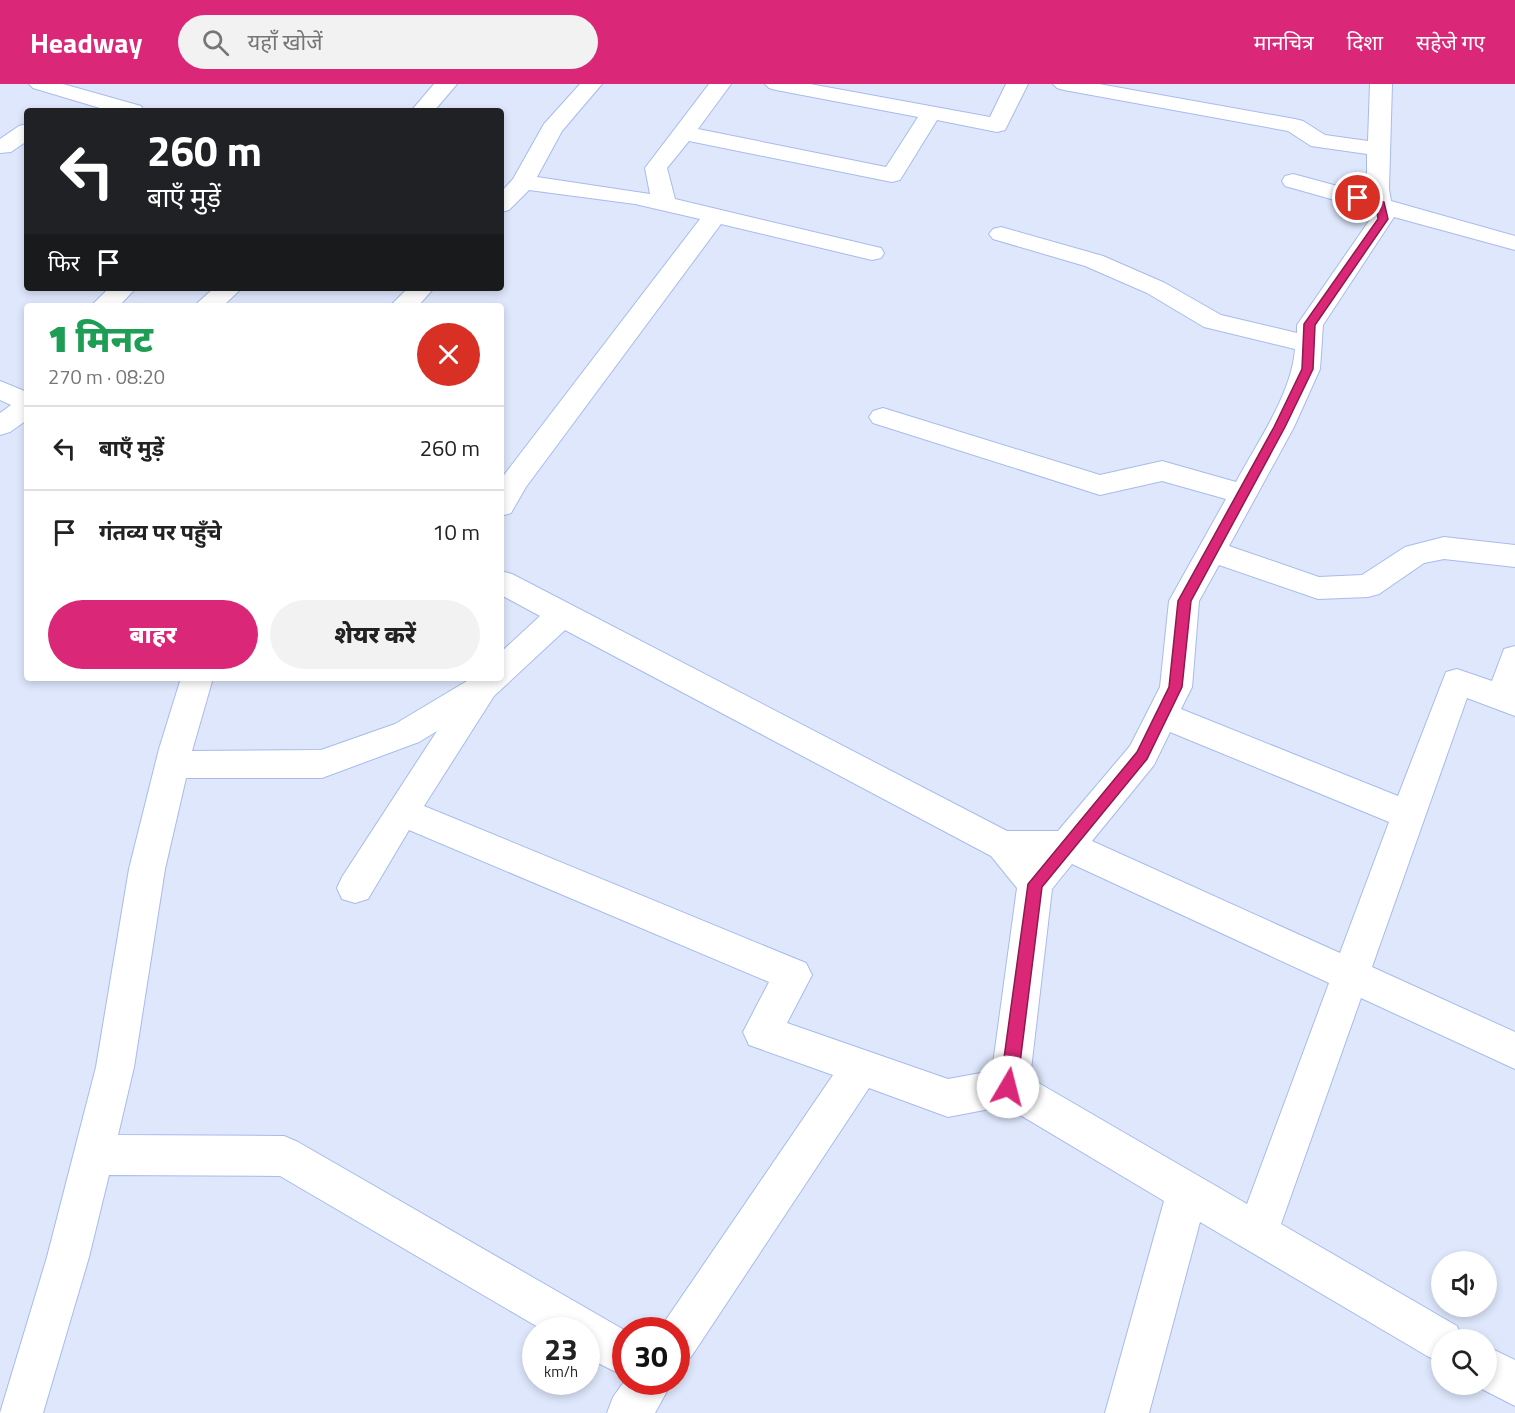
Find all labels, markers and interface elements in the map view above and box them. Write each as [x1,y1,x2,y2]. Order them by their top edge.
search box [178,15,598,69]
text: Headway [30,21,142,64]
text: यहाँ खोजें [247,25,322,59]
icon: search [199,26,232,59]
text: मानचित्र [1254,26,1314,58]
text: दिशा [1347,26,1383,58]
text: सहेजे गए [1416,26,1485,58]
text: 260 m [147,118,262,182]
icon: left [48,132,126,210]
pin [1332,172,1383,223]
text: बाएँ मुड़ें [147,176,221,217]
icon: arrive [1341,181,1374,214]
text: फिर [48,246,80,280]
icon: arrive [92,246,125,279]
text: 1 मिनट [48,311,153,366]
button: close [417,323,480,386]
text: 270 m · 08:20 [48,361,165,392]
text: बाएँ मुड़ें [99,431,164,465]
text: 260 m [420,431,480,465]
icon: left [48,432,81,465]
text: गंतव्य पर पहुँचे [99,515,222,549]
text: 10 m [432,515,480,549]
icon: arrive [48,516,81,549]
button: बाहर [48,600,258,669]
button: शेयर करें [270,600,480,669]
position arrow [976,1055,1040,1119]
map controls [1431,1251,1497,1395]
button: sound [1431,1251,1497,1317]
speed limit sign: 30 [612,1317,690,1395]
text: 23 [544,1326,578,1372]
button: search [1431,1329,1497,1395]
text: km/h [544,1360,578,1383]

